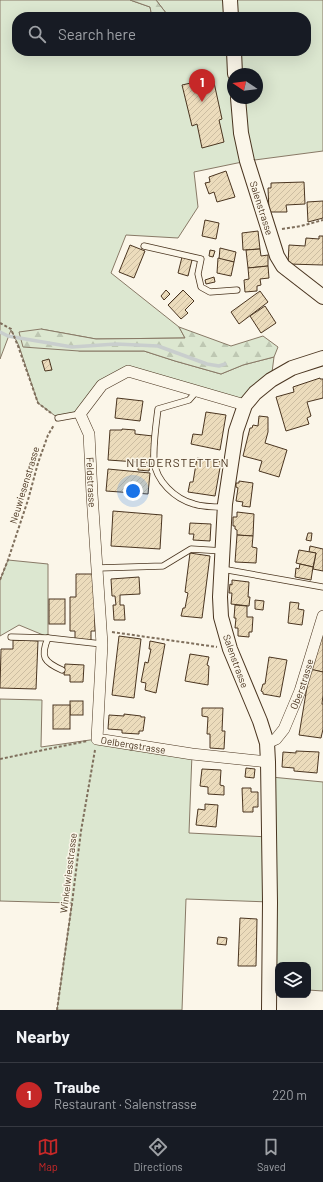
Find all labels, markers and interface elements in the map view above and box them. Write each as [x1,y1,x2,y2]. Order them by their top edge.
search box [12,12,311,56]
icon: search [26,23,48,45]
text: Search here [58,25,136,43]
north arrow [227,68,263,104]
pin: 1 [189,69,215,102]
street label: Salenstrasse [248,179,276,236]
street label: Neuwiesenstrasse [7,445,41,525]
district label: NIEDERSTETTEN [126,455,230,469]
street label: Feldstrasse [84,457,99,508]
your location [123,481,143,501]
street label: Salenstrasse [221,633,251,689]
street label: Oberstrasse [287,657,316,711]
street label: Oelbergstrasse [100,734,167,756]
street label: Winkelwiesstrasse [57,832,79,914]
map controls [275,962,311,998]
button: layers [275,962,311,998]
text: Nearby [16,1026,70,1046]
text: Traube [54,1078,100,1096]
text: 1 [27,1087,31,1103]
text: 220 m [272,1087,307,1103]
text: Restaurant · Salenstrasse [54,1096,197,1112]
tab: Map [37,1136,59,1173]
tab: Directions [133,1136,183,1173]
tab: Saved [257,1136,286,1173]

